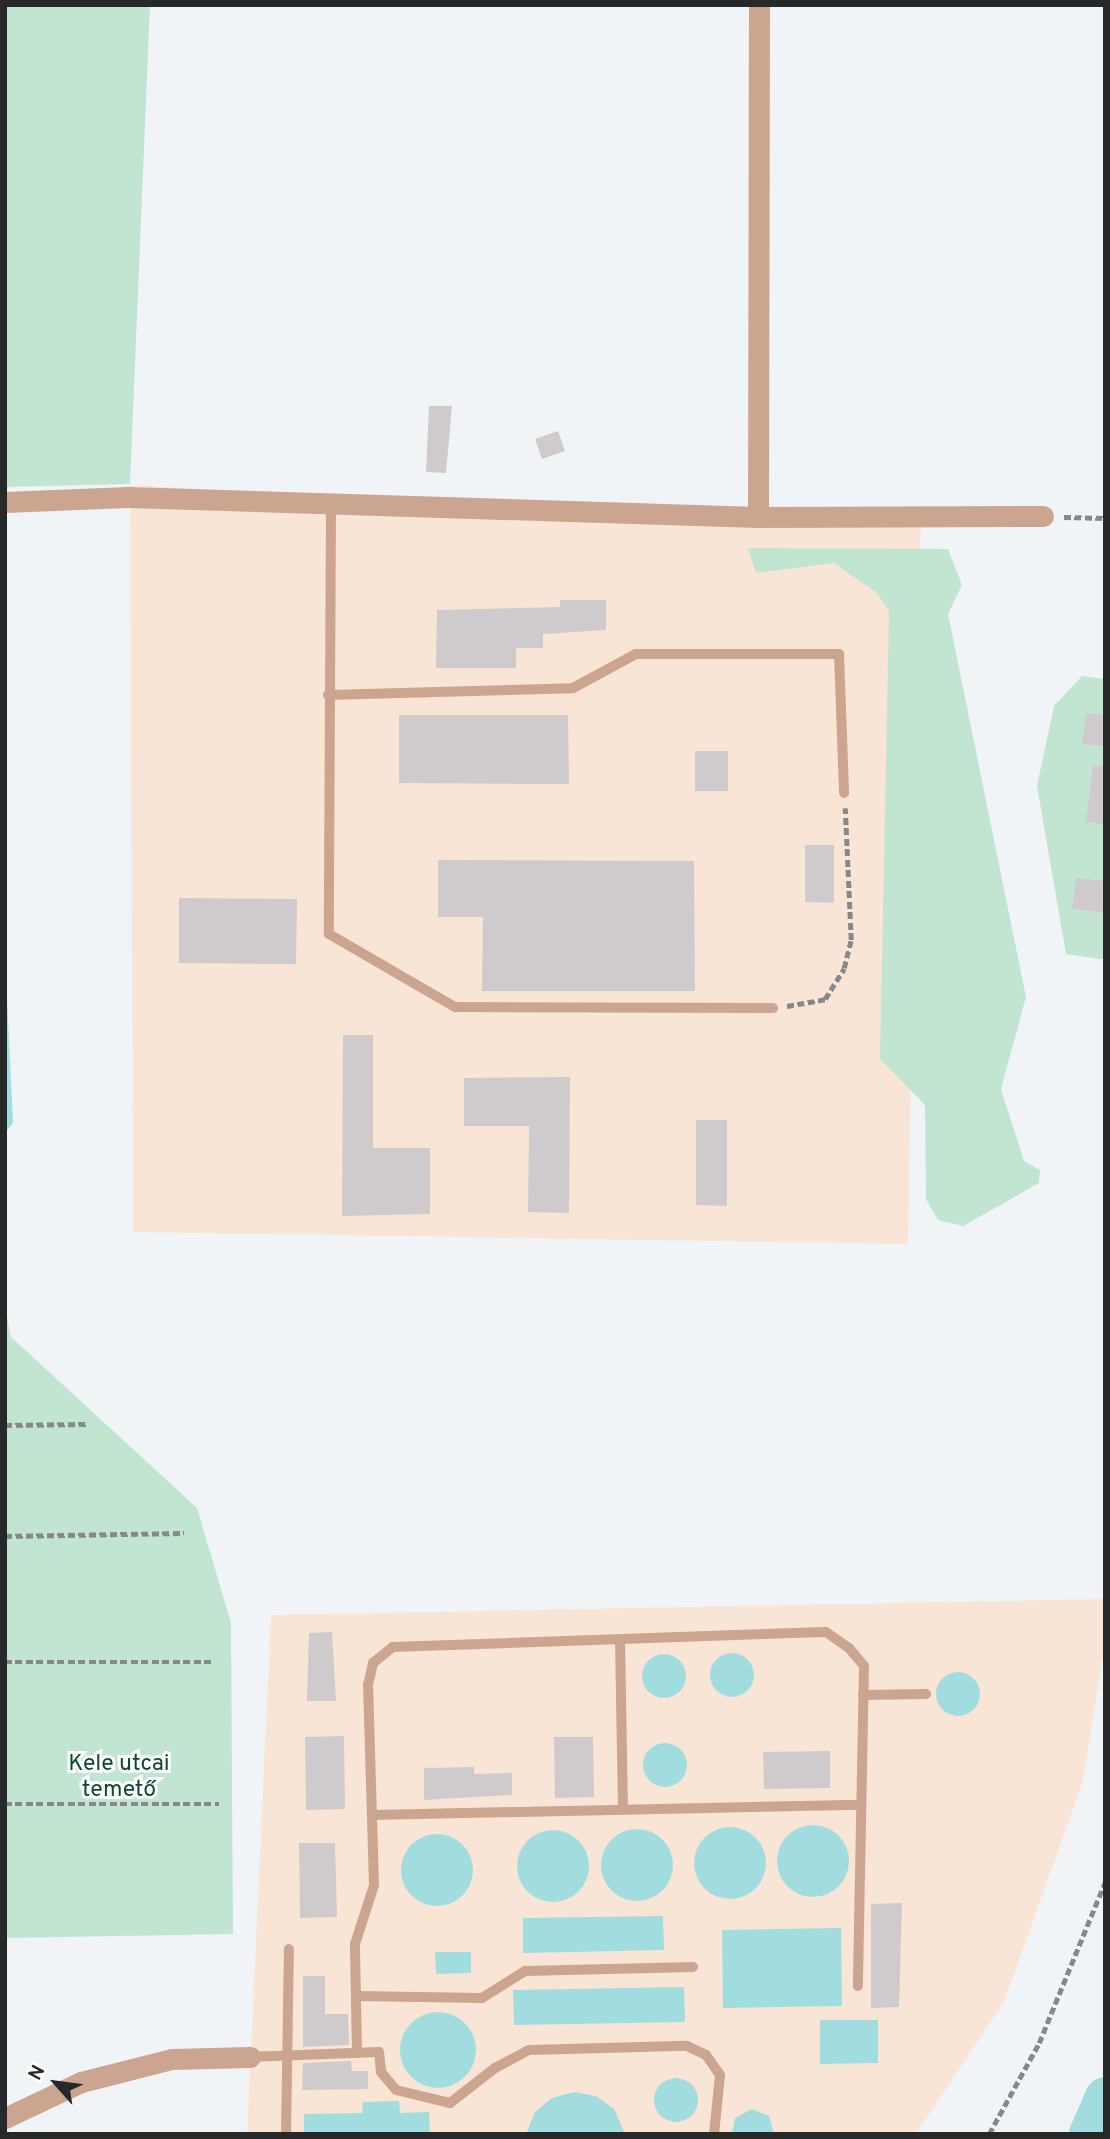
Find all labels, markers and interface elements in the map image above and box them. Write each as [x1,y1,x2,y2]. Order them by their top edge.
park label: Kele utcai temető [68,1751,170,1805]
north arrow [21,2048,91,2118]
text: N [24,2061,51,2085]

